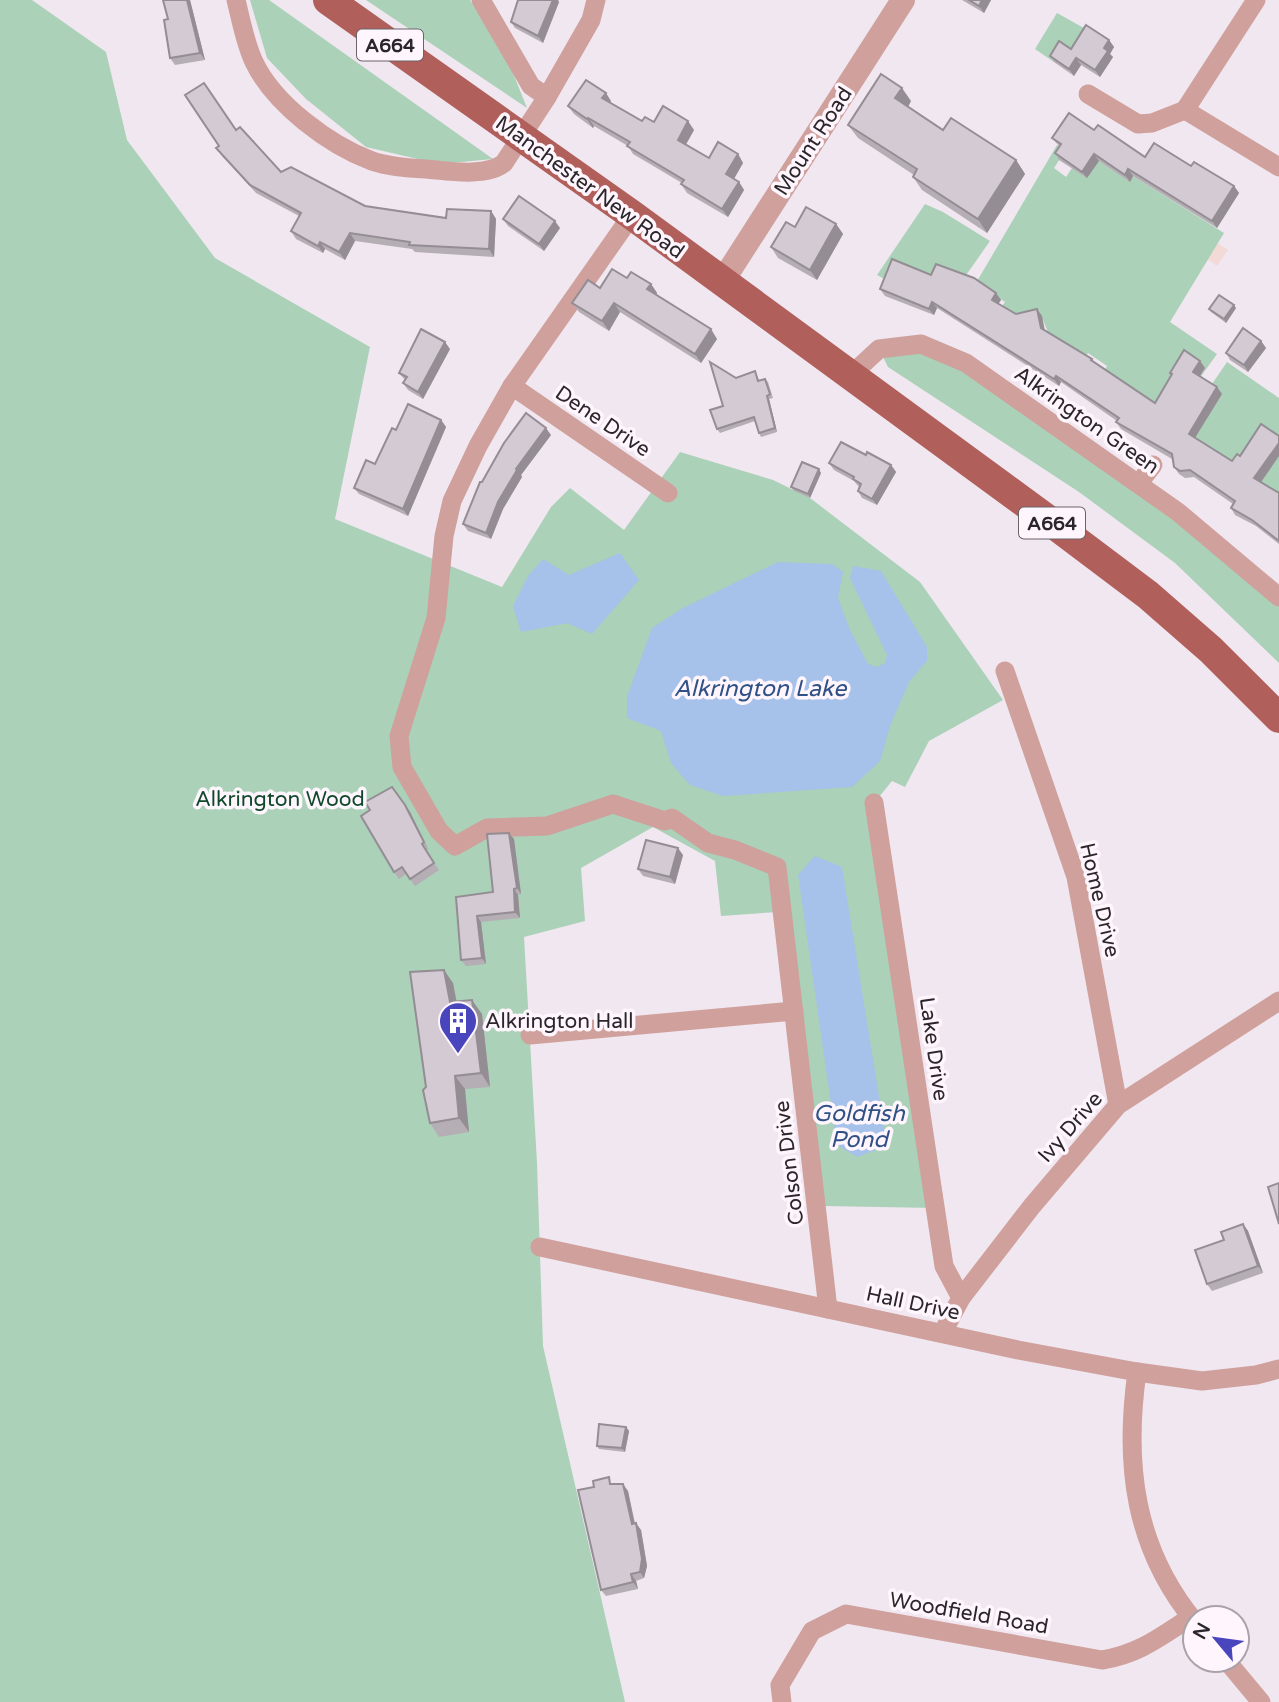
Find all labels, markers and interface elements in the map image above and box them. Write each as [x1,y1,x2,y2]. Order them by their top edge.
road number: A664 [357,30,423,60]
street label: Mount Road [769,82,858,200]
street label: Manchester New Road [490,111,689,264]
street label: Alkrington Green [1010,361,1164,480]
street label: Dene Drive [550,381,655,462]
road number: A664 [1019,508,1085,538]
water label: Alkrington Lake [674,675,848,703]
park label: Alkrington Wood [195,787,365,812]
street label: Home Drive [1074,840,1125,960]
street label: Lake Drive [914,996,953,1103]
building icon: Alkrington Hall [437,1000,479,1055]
place label: Alkrington Hall [485,1009,634,1034]
street label: Ivy Drive [1033,1087,1108,1168]
street label: Colson Drive [769,1099,810,1227]
water label: Goldfish Pond [813,1100,906,1154]
street label: Hall Drive [864,1281,962,1326]
street label: Woodfield Road [887,1587,1050,1640]
north arrow [1181,1604,1251,1674]
text: N [1189,1619,1215,1643]

